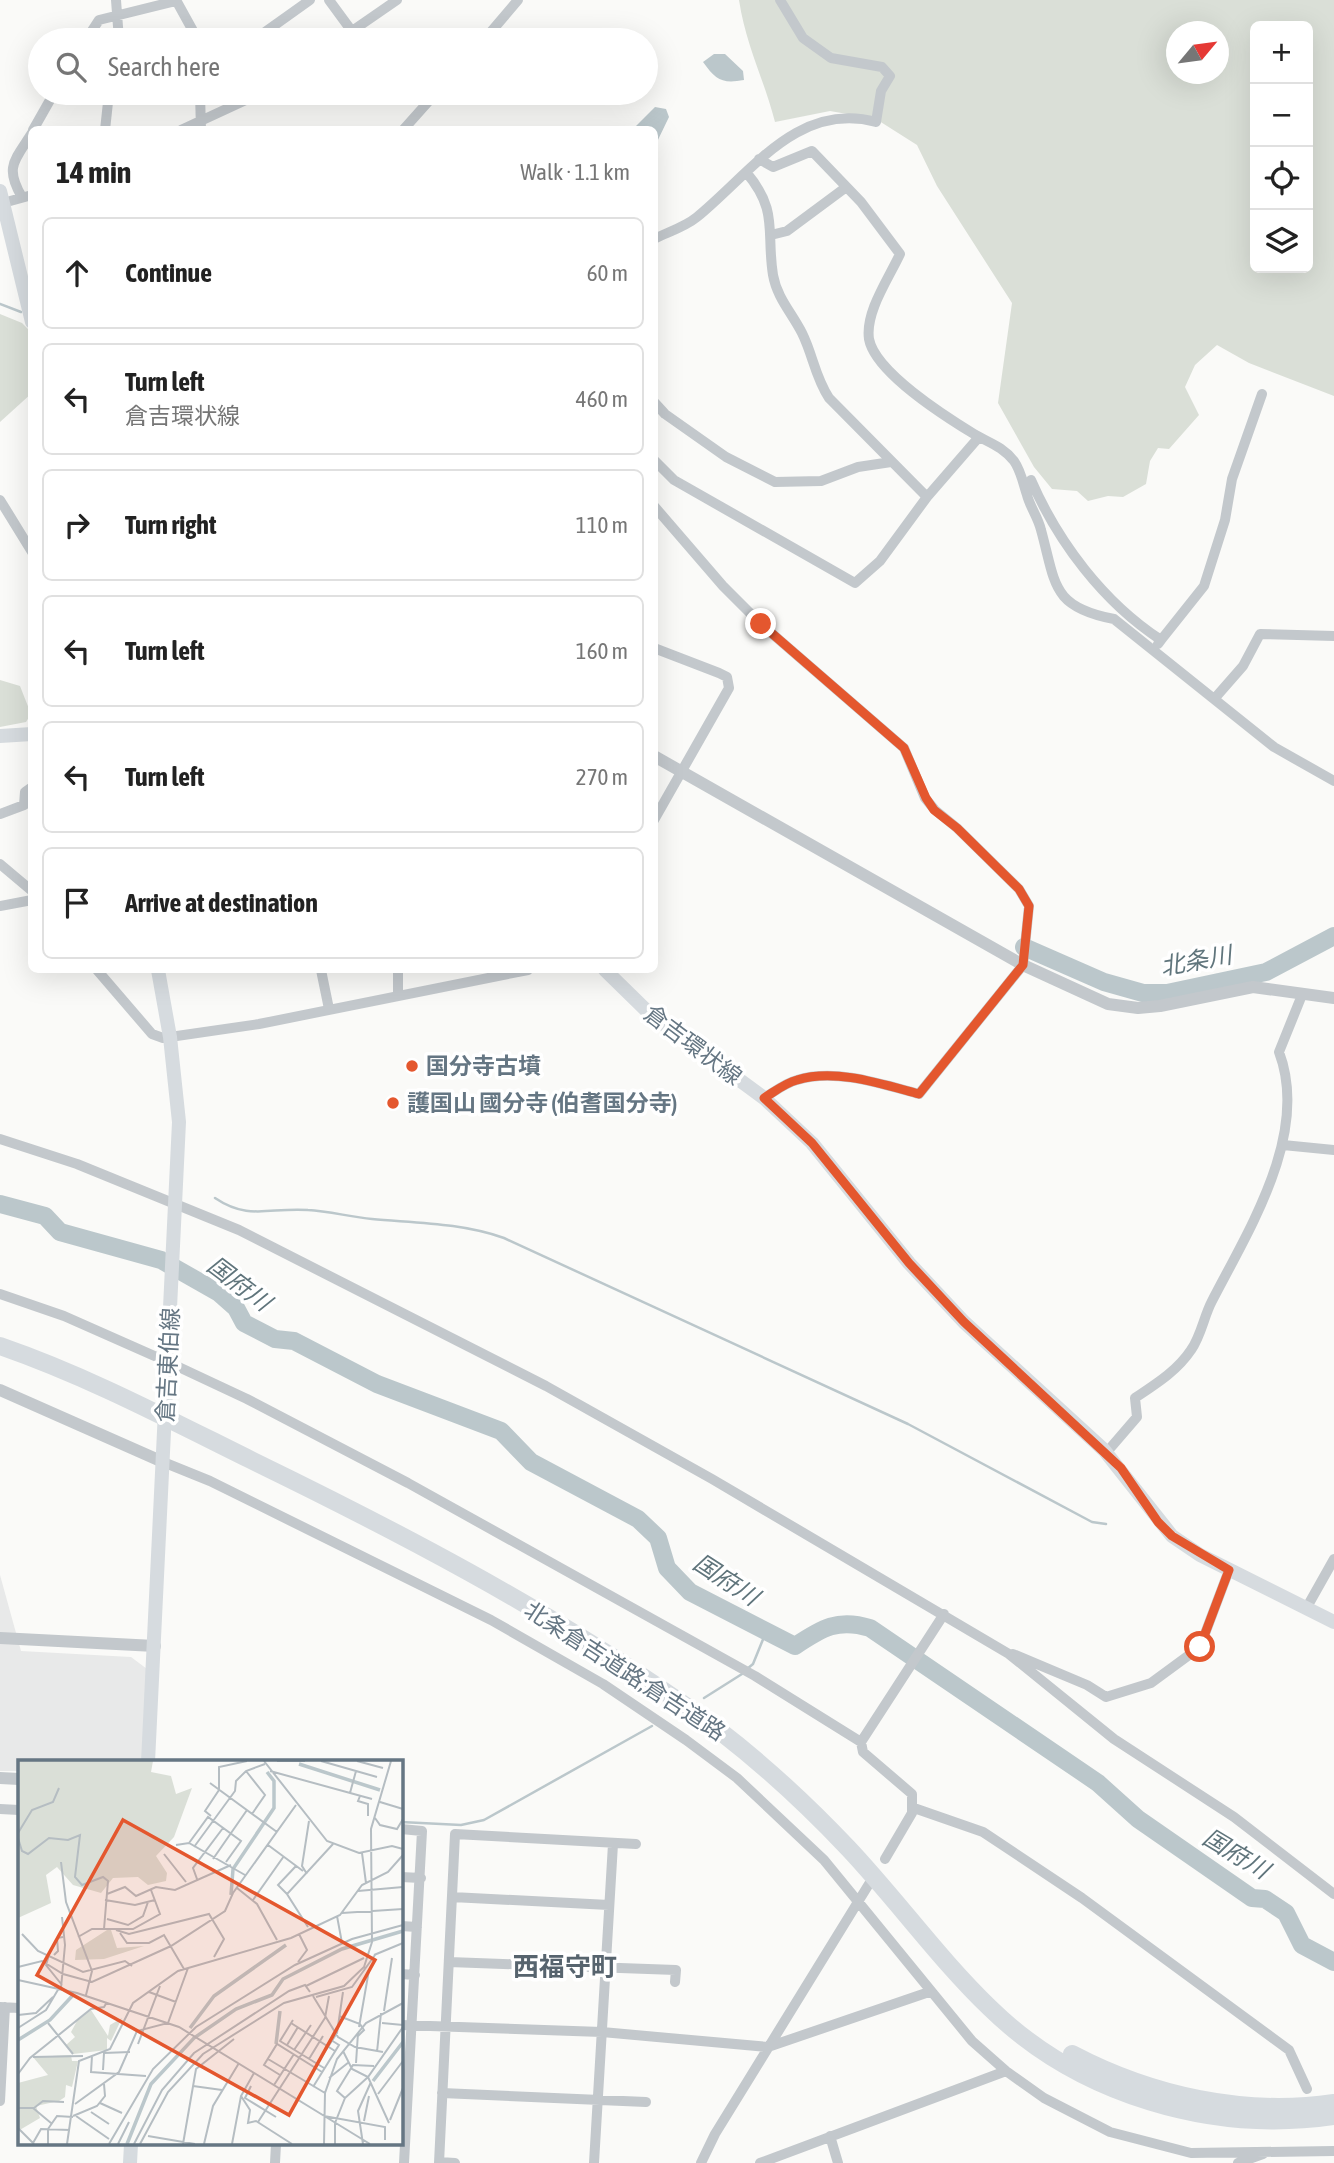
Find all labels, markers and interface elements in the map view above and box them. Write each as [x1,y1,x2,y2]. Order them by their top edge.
north arrow [1166,21,1229,84]
map controls [1250,21,1313,273]
button: + [1250,21,1313,84]
search box [28,28,658,105]
icon: search [52,48,90,86]
text: Search here [108,52,220,82]
button: − [1250,84,1313,147]
button: locate [1250,147,1313,210]
text: 14 min [56,155,131,189]
text: Walk · 1.1 km [520,159,630,185]
button: layers [1250,210,1313,273]
icon: ahead [58,254,96,292]
text: Continue [125,258,212,288]
text: 60 m [587,260,628,286]
text: Turn left [125,367,205,397]
icon: left [58,380,96,418]
text: 460 m [576,386,628,412]
text: 倉吉環状線 [125,403,240,429]
icon: right [58,506,96,544]
text: Turn right [125,510,216,540]
text: 110 m [576,512,628,538]
route end [745,608,776,639]
icon: left [58,632,96,670]
text: Turn left [125,636,205,666]
text: 160 m [576,638,628,664]
icon: left [58,758,96,796]
text: Turn left [125,762,205,792]
text: 270 m [576,764,628,790]
icon: arrive [58,884,96,922]
text: Arrive at destination [125,888,318,918]
water label: 北条川 [1158,940,1237,980]
street label: 倉吉環状線 [639,1000,747,1090]
place label: 国分寺古墳 [426,1053,541,1079]
marker: 国分寺古墳 [404,1058,420,1074]
place label: 護国山 國分寺 (伯耆国分寺) [407,1090,677,1116]
marker: 護国山 國分寺 (伯耆国分寺) [385,1095,401,1111]
water label: 国府川 [202,1251,279,1318]
street label: 倉吉東伯線 [152,1307,184,1423]
water label: 国府川 [689,1549,766,1612]
street label: 北条倉吉道路;倉吉道路 [520,1596,730,1746]
route start [1184,1631,1215,1662]
inset map [18,1760,402,2146]
water label: 国府川 [1198,1823,1277,1885]
district label: 西福守町 [513,1952,617,1982]

